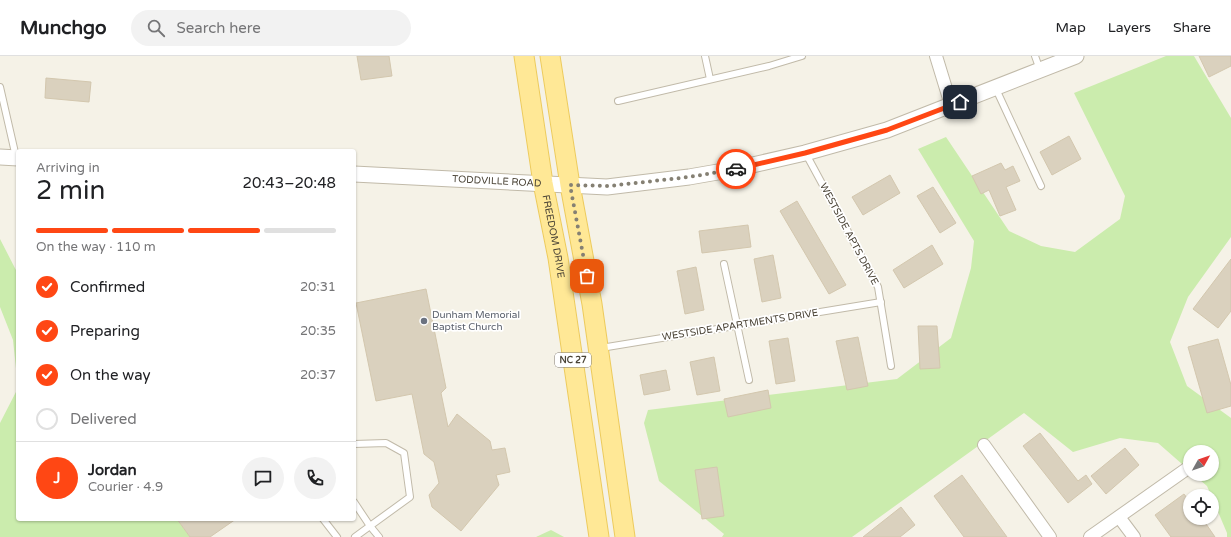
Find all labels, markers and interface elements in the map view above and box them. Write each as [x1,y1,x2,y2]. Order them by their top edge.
search box [131,10,411,46]
text: Munchgo [20,17,107,39]
icon: search [145,17,167,39]
text: Search here [177,19,261,37]
text: Map [1056,19,1086,36]
text: Layers [1108,19,1151,36]
text: Share [1173,19,1211,36]
pin [943,85,977,119]
icon: home [949,91,971,113]
courier [716,149,756,189]
icon: car [725,158,747,180]
text: Arriving in [36,160,100,176]
street label: TODDVILLE ROAD [452,173,542,190]
text: 20:43–20:48 [243,174,336,192]
text: 2 min [36,175,105,206]
street label: WESTSIDE APTS DRIVE [817,181,881,287]
street label: FREEDOM DRIVE [540,194,567,279]
text: On the way · 110 m [36,239,156,255]
pin [570,259,604,293]
icon: bag [576,265,598,287]
icon: check [36,276,58,298]
text: Confirmed [70,278,145,296]
text: 20:31 [300,279,336,295]
street label: WESTSIDE APARTMENTS DRIVE [661,307,819,343]
place label: Dunham Memorial Baptist Church [432,309,520,333]
marker: Dunham Memorial Baptist Church [419,316,429,326]
icon: check [36,320,58,342]
text: Preparing [70,322,140,340]
text: 20:35 [300,323,336,339]
road number: NC 27 [555,353,591,367]
icon: check [36,364,58,386]
text: On the way [70,366,150,384]
text: 20:37 [300,367,336,383]
text: Delivered [70,410,137,428]
north arrow [1183,445,1219,481]
map controls [1183,445,1219,525]
button: chat [242,457,284,499]
button: phone [294,457,336,499]
text: Jordan [88,461,137,479]
text: J [54,469,61,487]
text: Courier · 4.9 [88,479,163,495]
button: locate [1183,489,1219,525]

